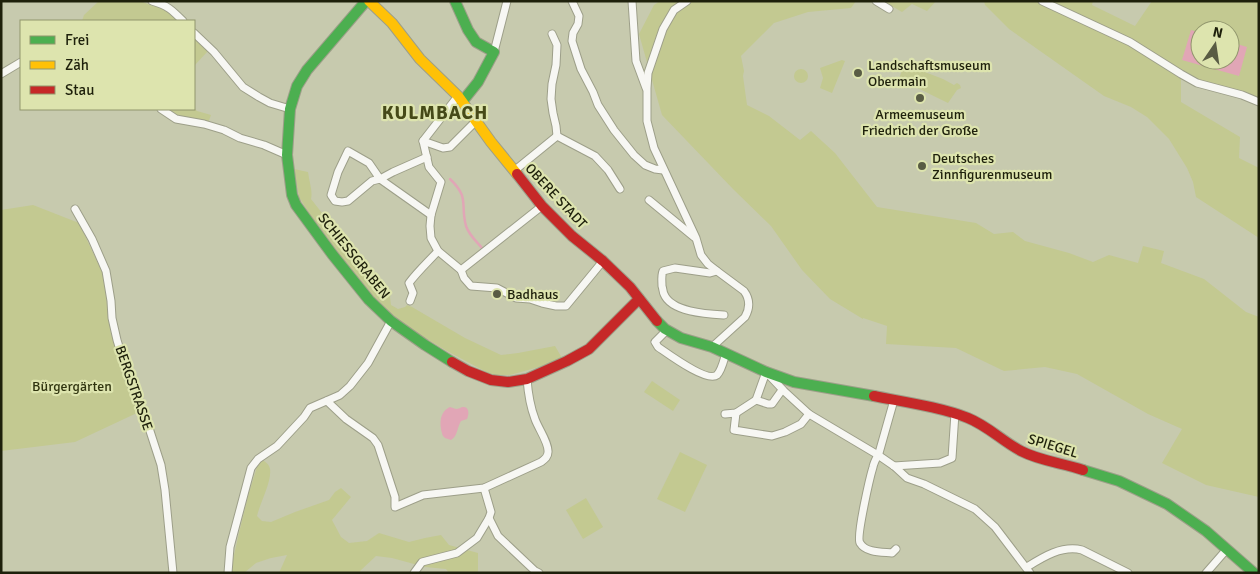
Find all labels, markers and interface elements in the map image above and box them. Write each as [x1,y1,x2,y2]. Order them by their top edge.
legend [20,20,195,110]
north arrow [1190,20,1240,70]
text: N [1211,23,1224,42]
text: Frei [65,31,89,49]
text: Zäh [65,56,89,74]
place label: Landschaftsmuseum Obermain [868,57,991,90]
marker: Landschaftsmuseum Obermain [852,67,864,79]
text: Stau [65,81,94,99]
marker: Armeemuseum Friedrich der Große [914,92,926,104]
district label: KULMBACH [382,101,488,125]
place label: Armeemuseum Friedrich der Große [862,106,978,139]
place label: Deutsches Zinnfigurenmuseum [932,150,1052,183]
street label: OBERE STADT [522,160,590,232]
marker: Deutsches Zinnfigurenmuseum [916,160,928,172]
street label: SCHIESSGRABEN [314,210,394,302]
place label: Badhaus [507,286,558,303]
marker: Badhaus [491,288,503,300]
street label: BERGSTRASSE [112,343,156,433]
park label: Bürgergärten [32,378,112,395]
street label: SPIEGEL [1026,430,1080,462]

